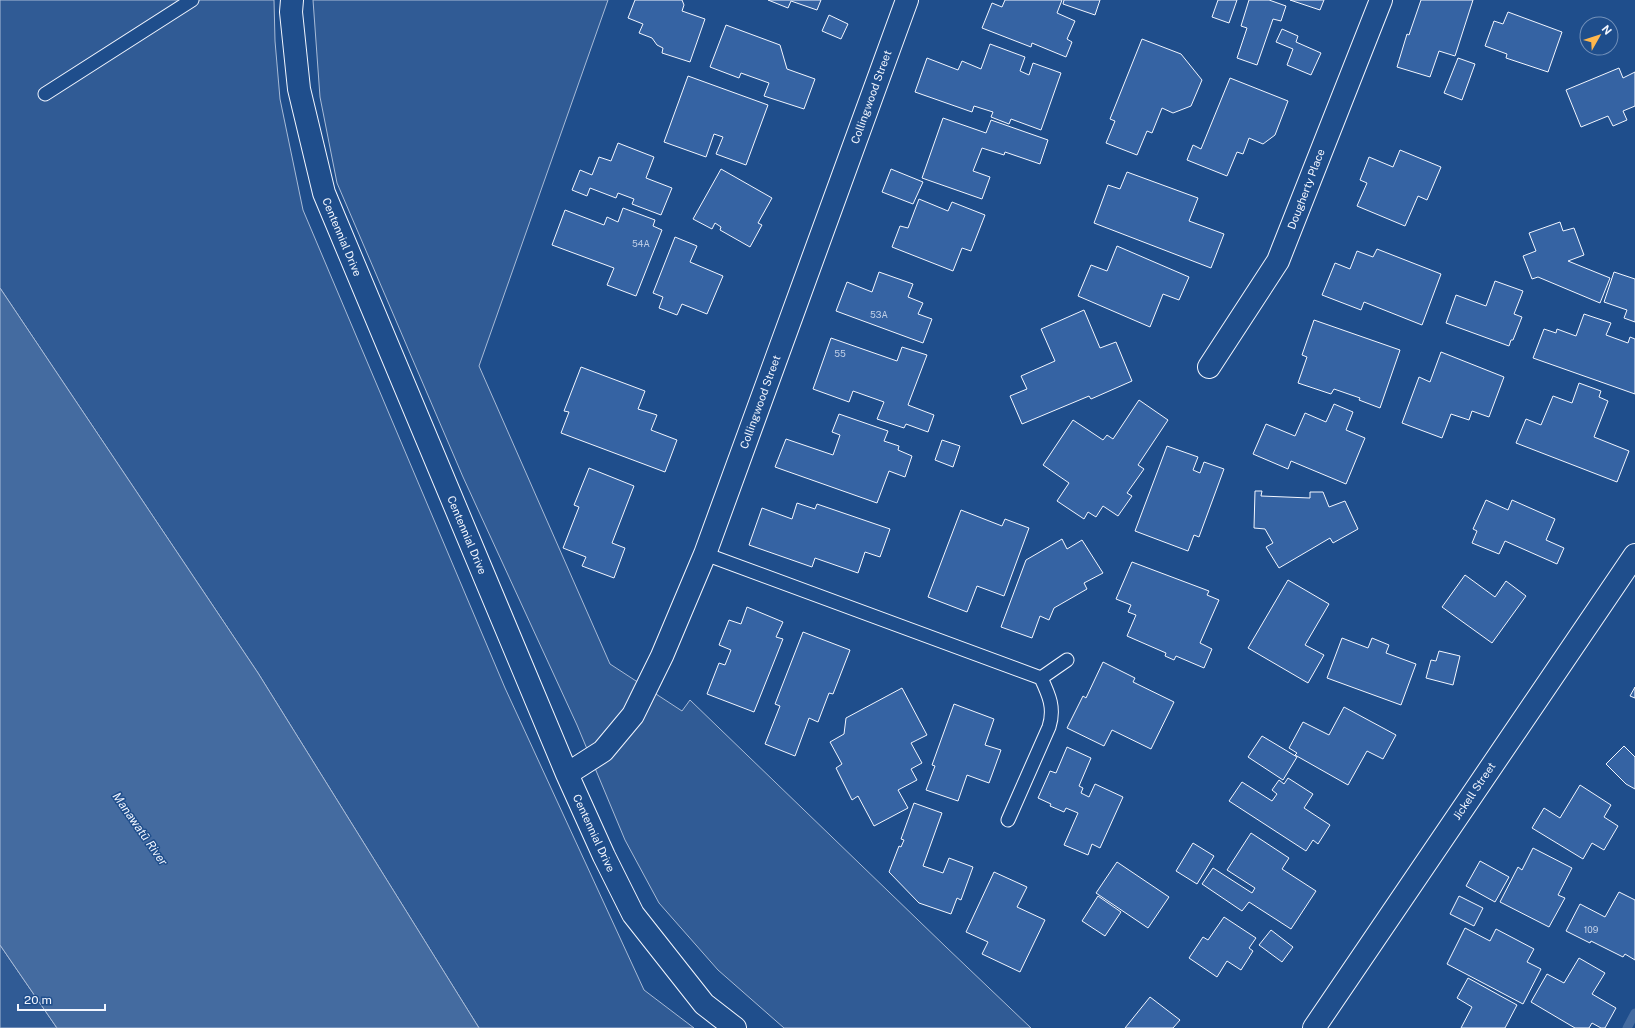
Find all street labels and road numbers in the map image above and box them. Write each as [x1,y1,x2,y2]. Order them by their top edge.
street label: Collingwood Street [849,49,893,145]
street label: Dougherty Place [1285,147,1327,231]
street label: Centennial Drive [320,196,364,278]
street label: Collingwood Street [738,354,782,450]
street label: Centennial Drive [445,494,489,576]
street label: Jickell Street [1450,760,1498,822]
street label: Centennial Drive [571,792,617,874]

